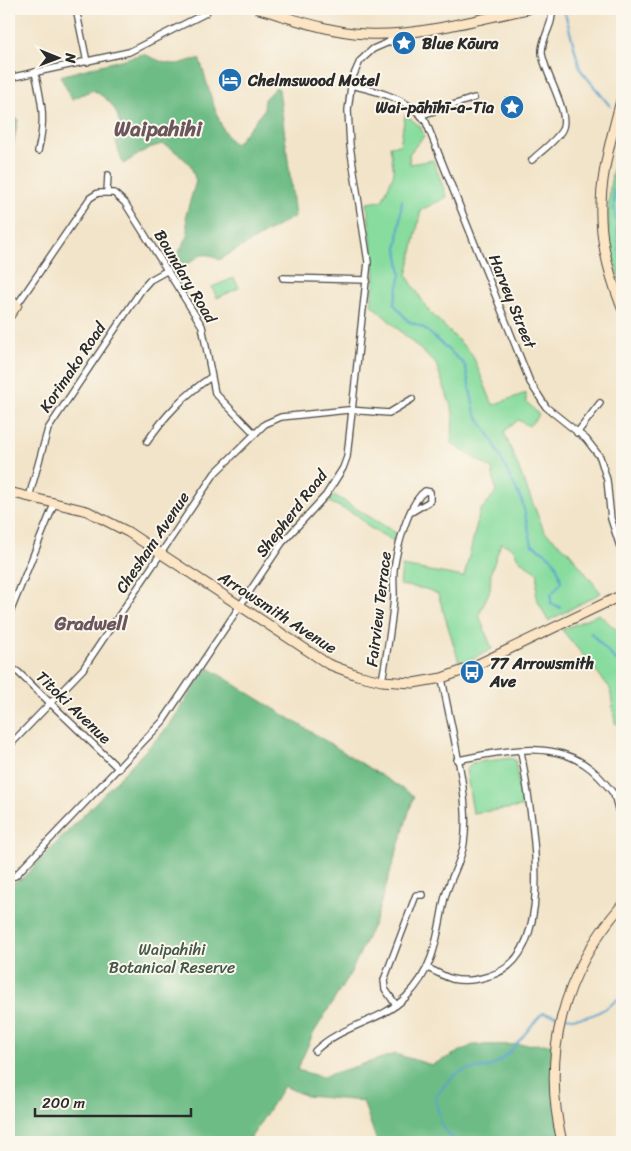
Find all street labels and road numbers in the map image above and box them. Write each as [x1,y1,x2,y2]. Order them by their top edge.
street label: Boundary Road [146,224,226,330]
street label: Harvey Street [480,249,545,353]
street label: Korimako Road [31,315,114,419]
street label: Shepherd Road [248,462,336,564]
street label: Chesham Avenue [107,485,197,599]
street label: Fairview Terrace [357,550,400,668]
street label: Arrowsmith Avenue [212,562,343,662]
street label: Titoki Avenue [29,663,119,752]

